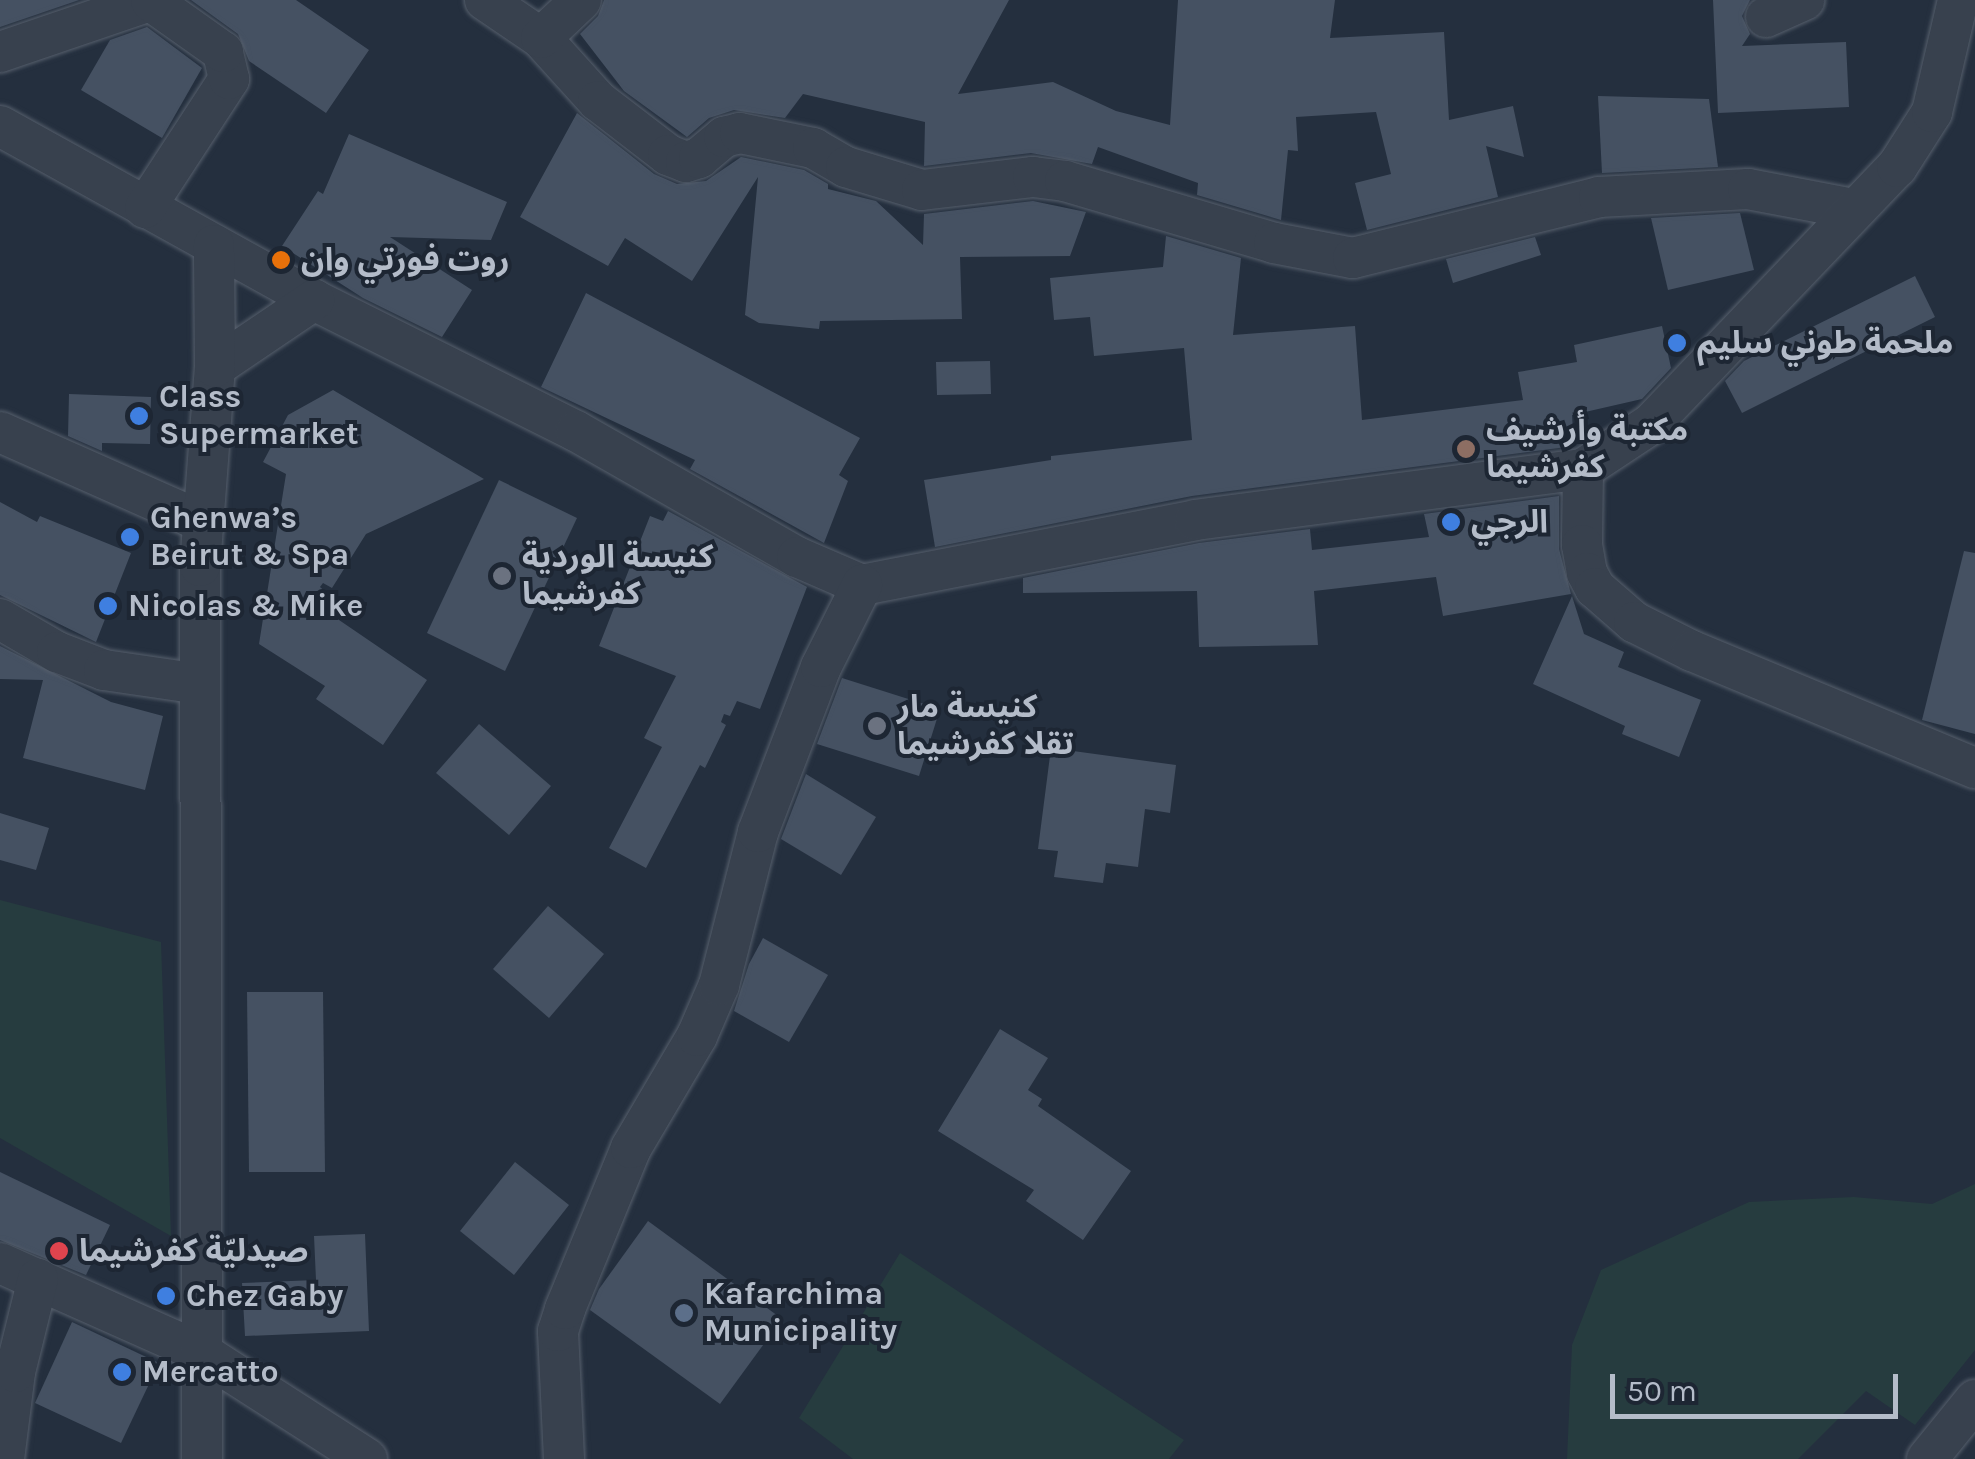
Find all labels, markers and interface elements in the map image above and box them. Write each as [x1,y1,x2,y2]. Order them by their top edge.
place label: روت فورتي وان [301,241,510,279]
marker: روت فورتي وان [270,249,292,271]
place label: ملحمة طوني سليم [1697,324,1953,362]
marker: ملحمة طوني سليم [1666,332,1688,354]
place label: Class Supermarket [159,379,359,454]
marker: Class Supermarket [128,405,150,427]
place label: مكتبة وأرشيف كفرشيما [1486,412,1688,487]
marker: مكتبة وأرشيف كفرشيما [1455,438,1477,460]
place label: Ghenwa’s Beirut & Spa [150,500,349,575]
place label: الرجي [1471,503,1548,541]
marker: الرجي [1440,511,1462,533]
marker: Ghenwa’s Beirut & Spa [119,526,141,548]
place label: كنيسة الوردية كفرشيما [522,539,713,614]
marker: كنيسة الوردية كفرشيما [491,565,513,587]
place label: Nicolas & Mike [128,587,363,625]
marker: Nicolas & Mike [97,595,119,617]
place label: كنيسة مار تقلا كفرشيما [897,689,1074,764]
marker: كنيسة مار تقلا كفرشيما [866,715,888,737]
place label: صيدليّة كفرشيما [79,1232,309,1270]
marker: صيدليّة كفرشيما [48,1240,70,1262]
place label: Kafarchima Municipality [704,1276,897,1351]
place label: Chez Gaby [186,1277,343,1315]
marker: Chez Gaby [155,1285,177,1307]
marker: Kafarchima Municipality [673,1302,695,1324]
place label: Mercatto [142,1353,279,1391]
scale bar [1615,1354,1902,1416]
marker: Mercatto [111,1361,133,1383]
text: 50 m [1627,1373,1697,1409]

